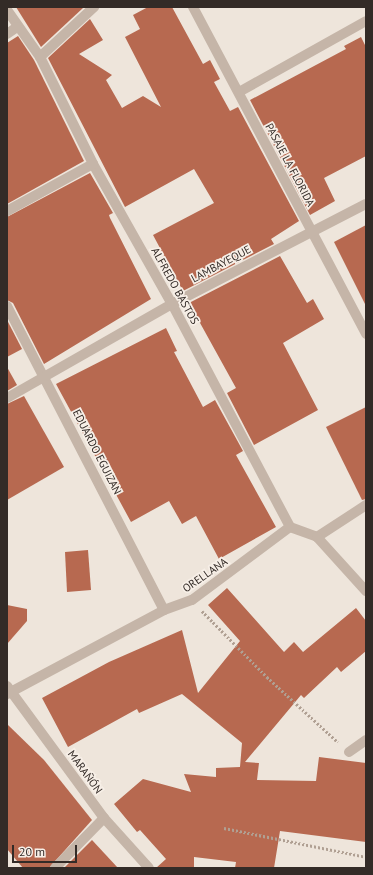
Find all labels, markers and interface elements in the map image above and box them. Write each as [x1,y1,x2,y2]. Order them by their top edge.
street label: PASAJE LA FLORIDA [262,121,318,209]
street label: LAMBAYEQUE [189,243,253,285]
street label: ALFREDO BASTOS [148,245,202,327]
street label: EDUARDO EGUIZAN [70,407,124,497]
street label: ORELLANA [180,555,230,595]
street label: MARAÑÓN [65,748,105,796]
scale bar [14,837,79,863]
text: 20 m [19,844,45,859]

